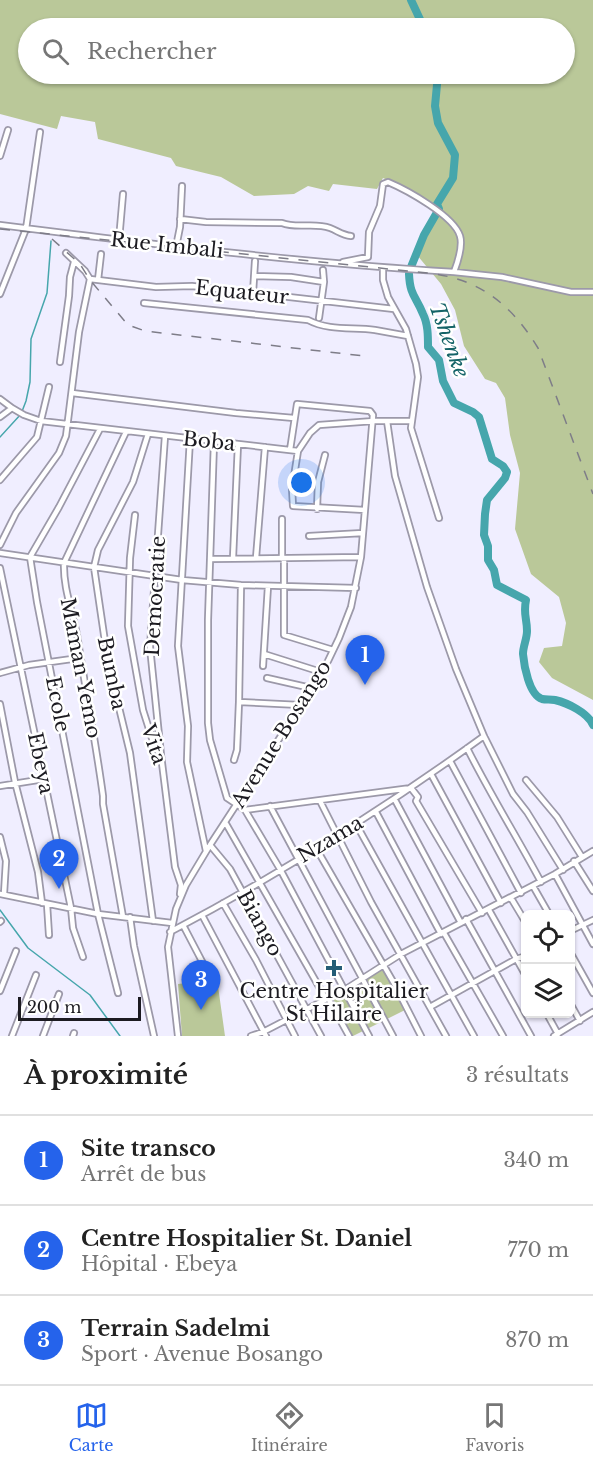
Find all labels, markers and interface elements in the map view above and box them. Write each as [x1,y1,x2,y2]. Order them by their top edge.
search box [18,18,575,84]
icon: search [39,35,72,68]
text: Rechercher [87,38,217,65]
street label: Rue Imbali [109,227,225,263]
street label: Equateur [194,275,290,309]
water label: Tshenke [423,299,475,381]
street label: Boba [182,426,237,456]
your location [287,468,316,497]
street label: Democratie [140,535,170,657]
street label: Maman Yemo [56,596,106,740]
street label: Bumba [93,634,132,713]
pin: 1 [346,636,385,685]
street label: Avenue Bosango [225,656,336,813]
street label: Ecole [41,674,75,734]
street label: Vita [136,720,172,768]
street label: Ebeya [23,730,59,797]
street label: Nzama [293,810,368,868]
pin: 2 [40,840,78,889]
street label: Biango [232,886,288,960]
map controls [521,910,575,1018]
button: locate [521,910,575,964]
marker: Centre Hospitalier St Hilaire [325,959,343,977]
pin: 3 [182,960,220,1010]
button: layers [521,964,575,1018]
place label: Centre Hospitalier St Hilaire [240,979,429,1026]
scale bar [18,994,141,1022]
text: 200 m [27,997,81,1017]
text: À proximité [24,1059,188,1091]
text: 3 résultats [466,1063,569,1087]
text: Site transco [81,1135,216,1162]
text: 1 [39,1148,48,1172]
text: 340 m [504,1148,569,1172]
text: Arrêt de bus [81,1162,206,1186]
text: Centre Hospitalier St. Daniel [81,1225,412,1252]
text: 2 [37,1238,50,1262]
text: 770 m [507,1238,569,1262]
text: Hôpital · Ebeya [81,1252,237,1276]
text: Terrain Sadelmi [81,1315,270,1342]
text: 3 [37,1328,50,1352]
text: 870 m [505,1328,569,1352]
text: Sport · Avenue Bosango [81,1342,323,1366]
tab: Carte [69,1399,113,1455]
tab: Itinéraire [251,1399,328,1455]
tab: Favoris [465,1399,524,1455]

